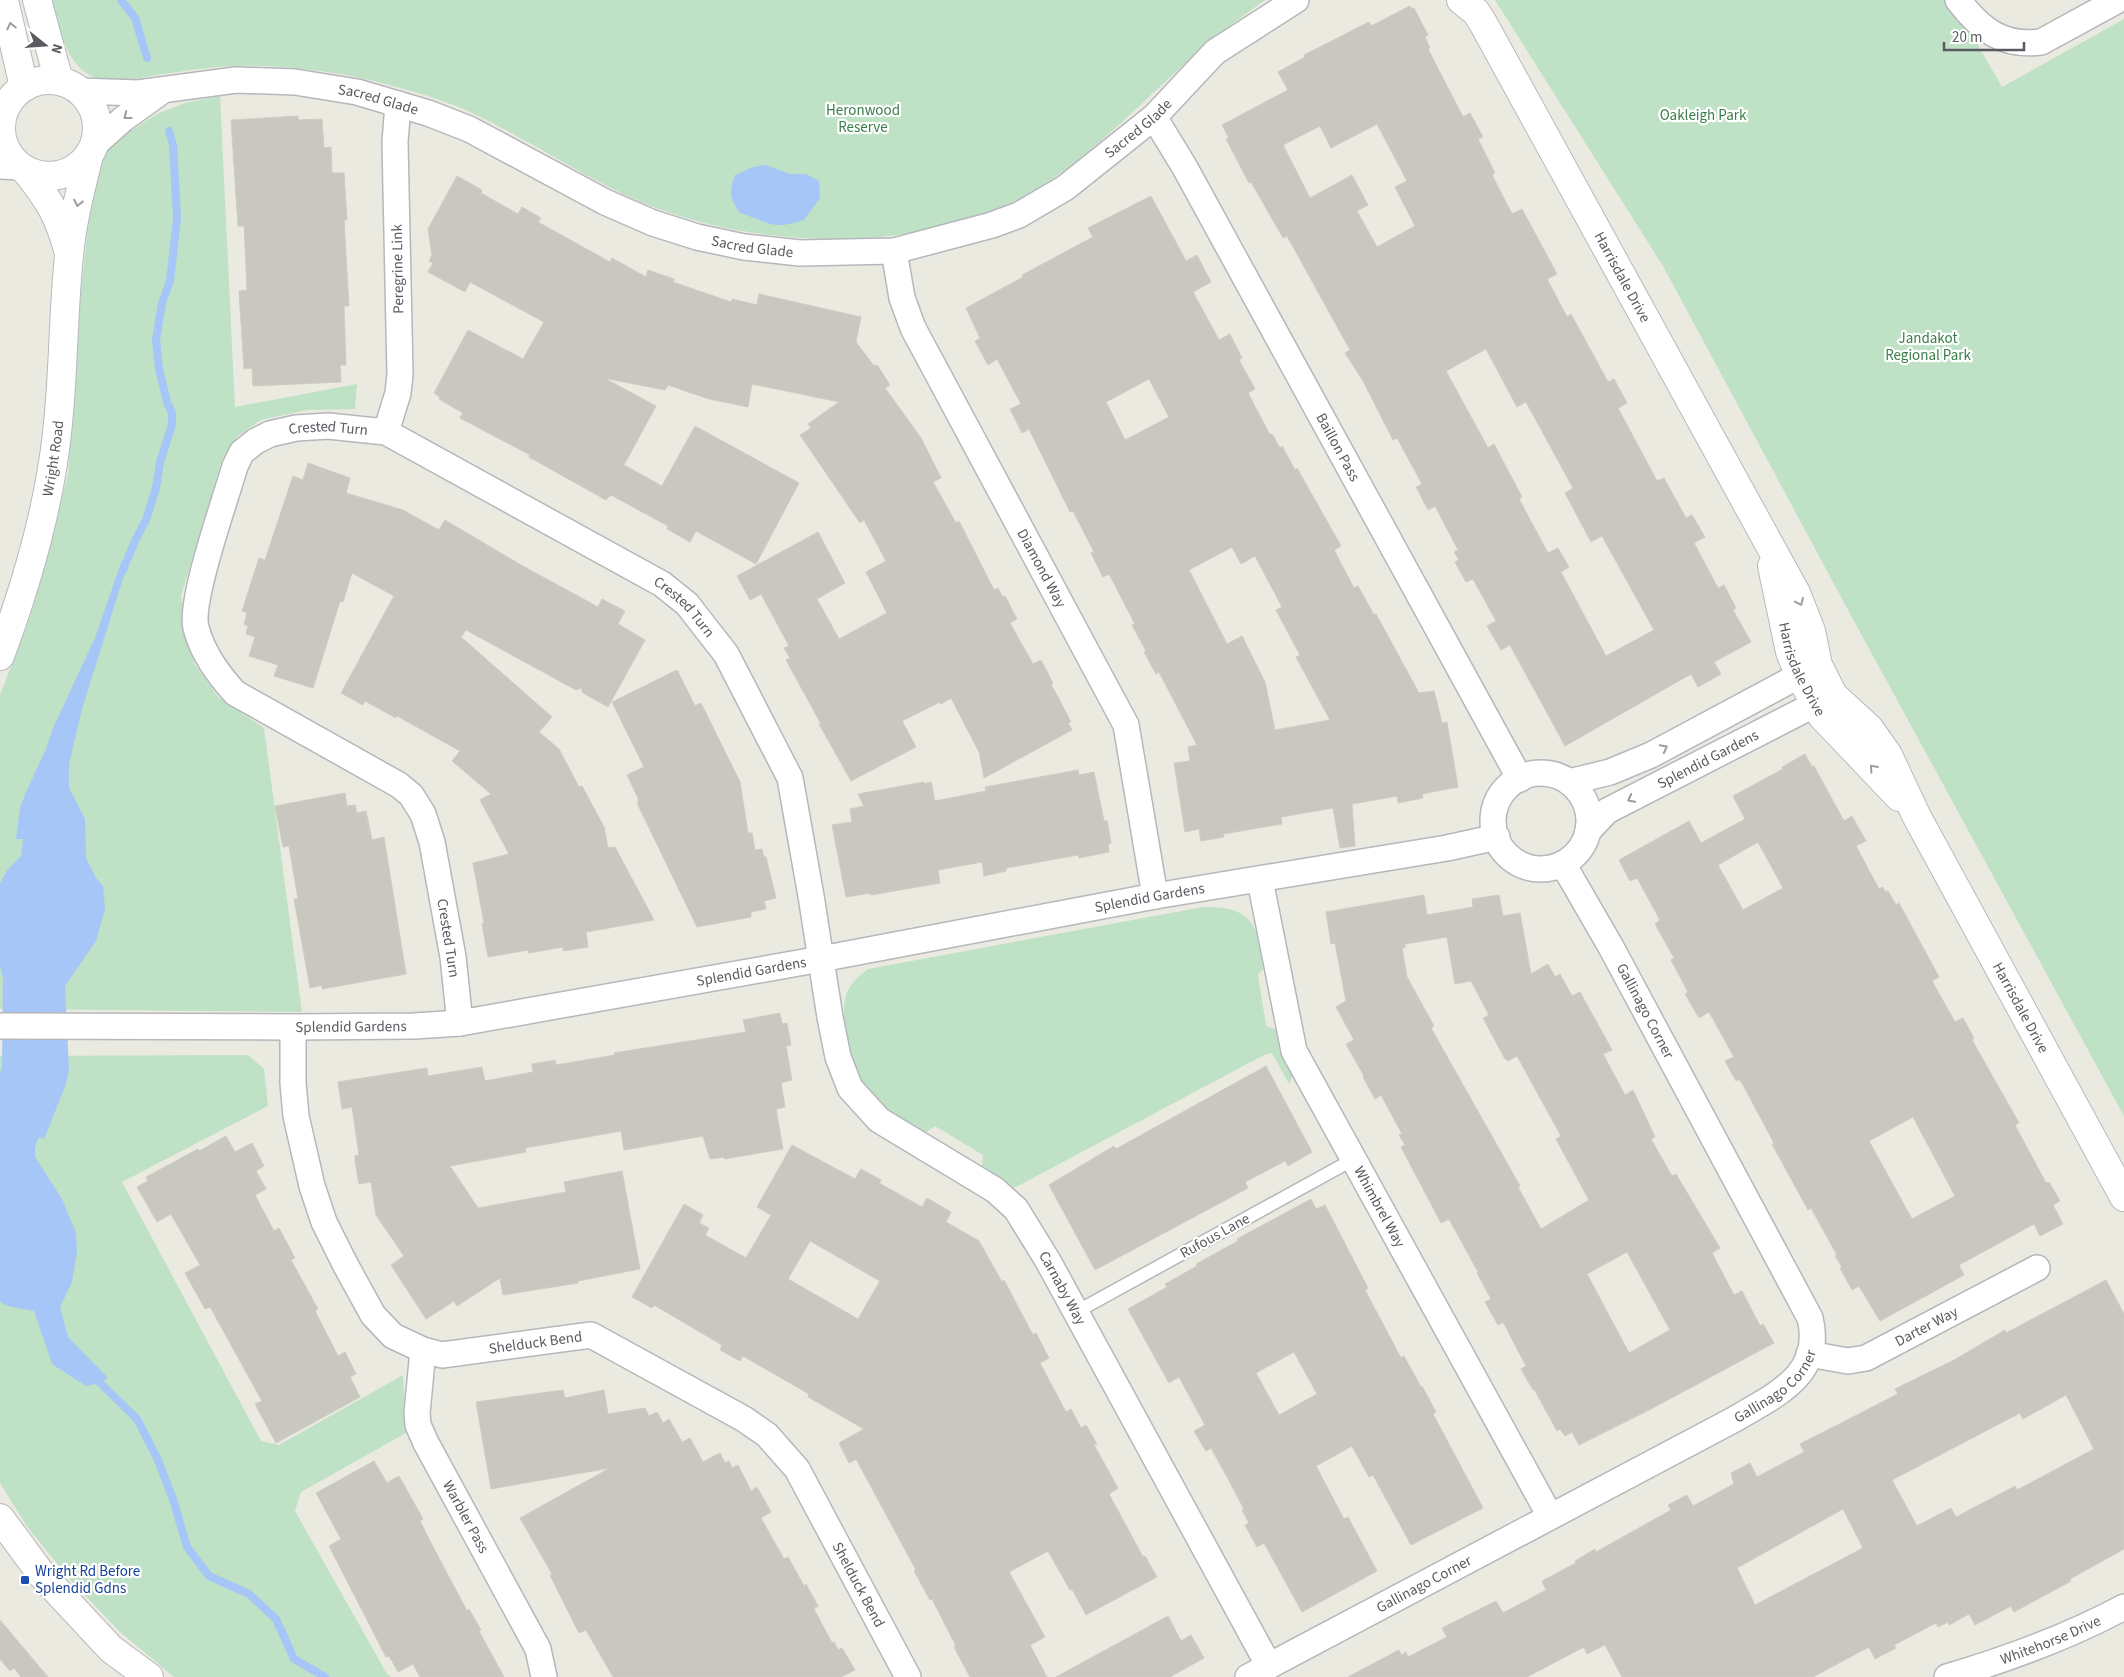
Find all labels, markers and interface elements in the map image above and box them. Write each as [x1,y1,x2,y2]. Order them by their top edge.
north arrow [20,20,70,70]
scale bar [1944,20,2024,52]
one-way arrow [6,22,17,31]
text: 20 m [1952,27,1982,48]
text: N [46,41,67,56]
street label: Sacred Glade [336,79,421,120]
street label: Sacred Glade [1100,94,1177,163]
park label: Heronwood Reserve [826,100,900,138]
park label: Oakleigh Park [1660,105,1747,126]
one-way arrow [123,111,132,120]
one-way arrow [73,198,83,207]
street label: Peregrine Link [387,223,409,314]
street label: Harrisdale Drive [1589,228,1656,326]
street label: Sacred Glade [709,230,794,263]
park label: Jandakot Regional Park [1885,328,1971,366]
street label: Baillon Pass [1311,409,1365,485]
street label: Crested Turn [286,416,369,441]
street label: Wright Road [37,419,69,498]
street label: Diamond Way [1012,525,1072,611]
street label: Crested Turn [650,571,720,642]
one-way arrow [1793,596,1803,605]
street label: Harrisdale Drive [1774,620,1831,720]
street label: Splendid Gardens [1654,724,1762,794]
one-way arrow [1658,744,1667,754]
one-way arrow [1870,764,1879,773]
one-way arrow [1627,793,1636,803]
street label: Splendid Gardens [1093,878,1206,918]
street label: Crested Turn [431,897,465,979]
street label: Splendid Gardens [695,951,808,991]
street label: Harrisdale Drive [1988,958,2054,1057]
street label: Gallinago Corner [1611,960,1679,1063]
street label: Splendid Gardens [295,1016,407,1037]
street label: Whimbrel Way [1349,1162,1411,1251]
street label: Rufous Lane [1176,1208,1254,1264]
street label: Carnaby Way [1034,1247,1091,1329]
street label: Darter Way [1891,1301,1962,1352]
street label: Shelduck Bend [487,1326,583,1359]
street label: Gallinago Corner [1730,1347,1821,1428]
street label: Warbler Pass [438,1477,494,1557]
street label: Shelduck Bend [827,1538,890,1631]
street label: Gallinago Corner [1372,1550,1476,1618]
place label: Wright Rd Before Splendid Gdns [35,1561,140,1599]
marker: Wright Rd Before Splendid Gdns [19,1574,31,1586]
street label: Whitehorse Drive [1997,1610,2104,1670]

